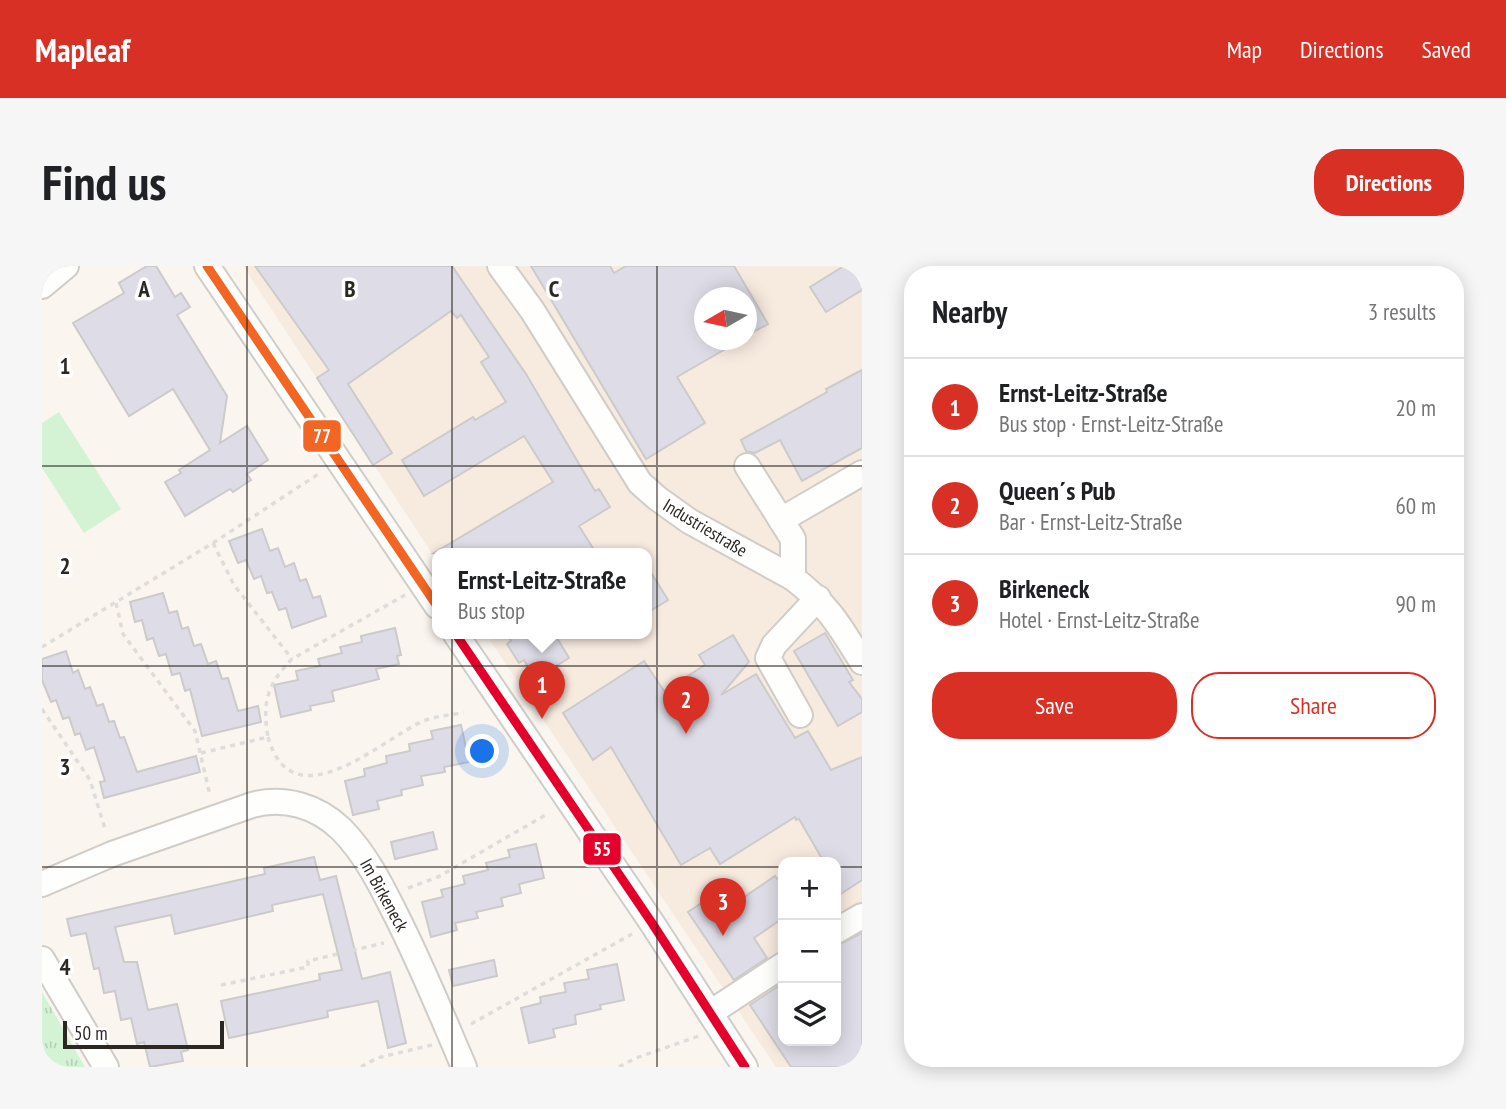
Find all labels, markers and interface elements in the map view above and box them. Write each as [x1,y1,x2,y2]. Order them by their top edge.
text: Mapleaf [35,28,130,71]
text: Map [1227,34,1262,65]
text: Directions [1300,34,1384,65]
text: Saved [1422,34,1471,65]
button: Directions [1314,149,1464,216]
text: Find us [42,150,166,214]
text: A [137,274,150,303]
text: B [344,274,356,303]
text: C [549,274,560,303]
north arrow [694,287,757,350]
text: Nearby [932,292,1007,331]
text: 3 results [1368,297,1436,326]
text: 1 [60,351,71,380]
text: Ernst-Leitz-Straße [999,376,1168,409]
text: 1 [950,393,961,422]
text: 20 m [1395,393,1436,422]
text: Bus stop · Ernst-Leitz-Straße [999,409,1223,438]
line badge: 77 [302,419,342,453]
text: 77 [313,424,331,448]
text: Queen´s Pub [999,474,1116,507]
text: 2 [950,491,961,520]
text: 60 m [1395,491,1436,520]
street label: Industriestraße [659,493,752,562]
text: Bar · Ernst-Leitz-Straße [999,507,1183,536]
popup [432,548,652,639]
text: 2 [60,551,71,580]
text: Ernst-Leitz-Straße [458,563,626,596]
text: Birkeneck [999,572,1089,605]
text: 3 [950,589,961,618]
text: 90 m [1395,589,1436,618]
text: Bus stop [458,596,525,625]
text: Hotel · Ernst-Leitz-Straße [999,605,1199,634]
pin: 1 [519,661,565,719]
button: Save [932,672,1177,739]
button: Share [1191,672,1436,739]
pin: 2 [663,676,709,734]
your location [465,734,499,768]
text: 3 [60,752,71,781]
line badge: 55 [582,832,622,866]
text: 55 [593,837,611,861]
street label: Im Birkeneck [355,854,414,935]
map controls [778,857,841,1046]
button: + [778,857,841,920]
pin: 3 [700,878,746,936]
button: − [778,920,841,983]
text: 4 [60,952,71,981]
button: layers [778,983,841,1046]
scale bar [63,1018,224,1050]
text: 50 m [74,1021,108,1045]

